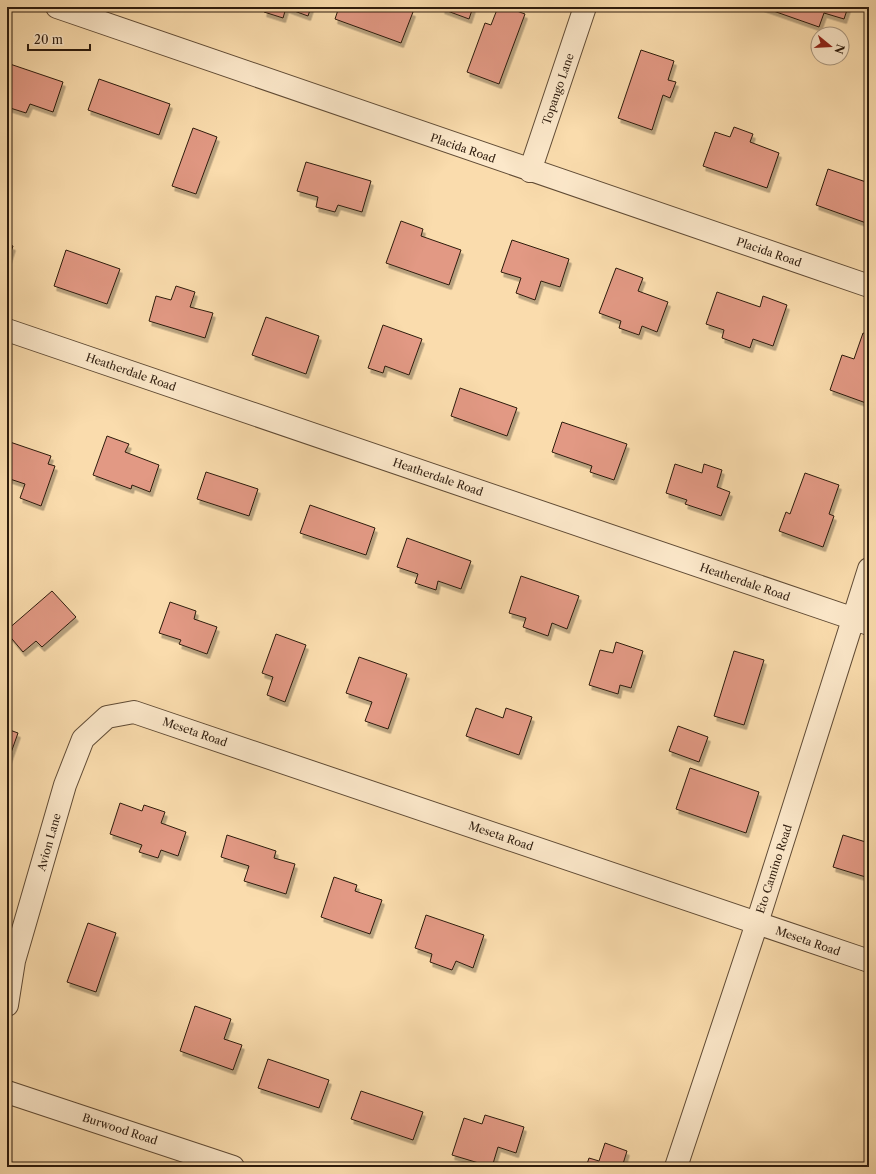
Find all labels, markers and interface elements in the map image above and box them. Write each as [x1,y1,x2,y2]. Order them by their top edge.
scale bar [28,26,90,52]
north arrow [810,26,850,66]
text: 20 m [34,32,63,47]
text: N [831,42,848,56]
street label: Topango Lane [539,51,577,127]
street label: Placida Road [429,130,498,166]
street label: Placida Road [735,234,804,270]
street label: Heatherdale Road [84,350,178,394]
street label: Heatherdale Road [391,455,485,499]
street label: Heatherdale Road [698,560,792,604]
street label: Meseta Road [161,714,230,750]
street label: Avion Lane [34,812,64,873]
street label: Meseta Road [467,818,536,854]
street label: Eto Camino Road [753,822,795,915]
street label: Meseta Road [774,923,843,959]
street label: Burwood Road [81,1110,160,1148]

